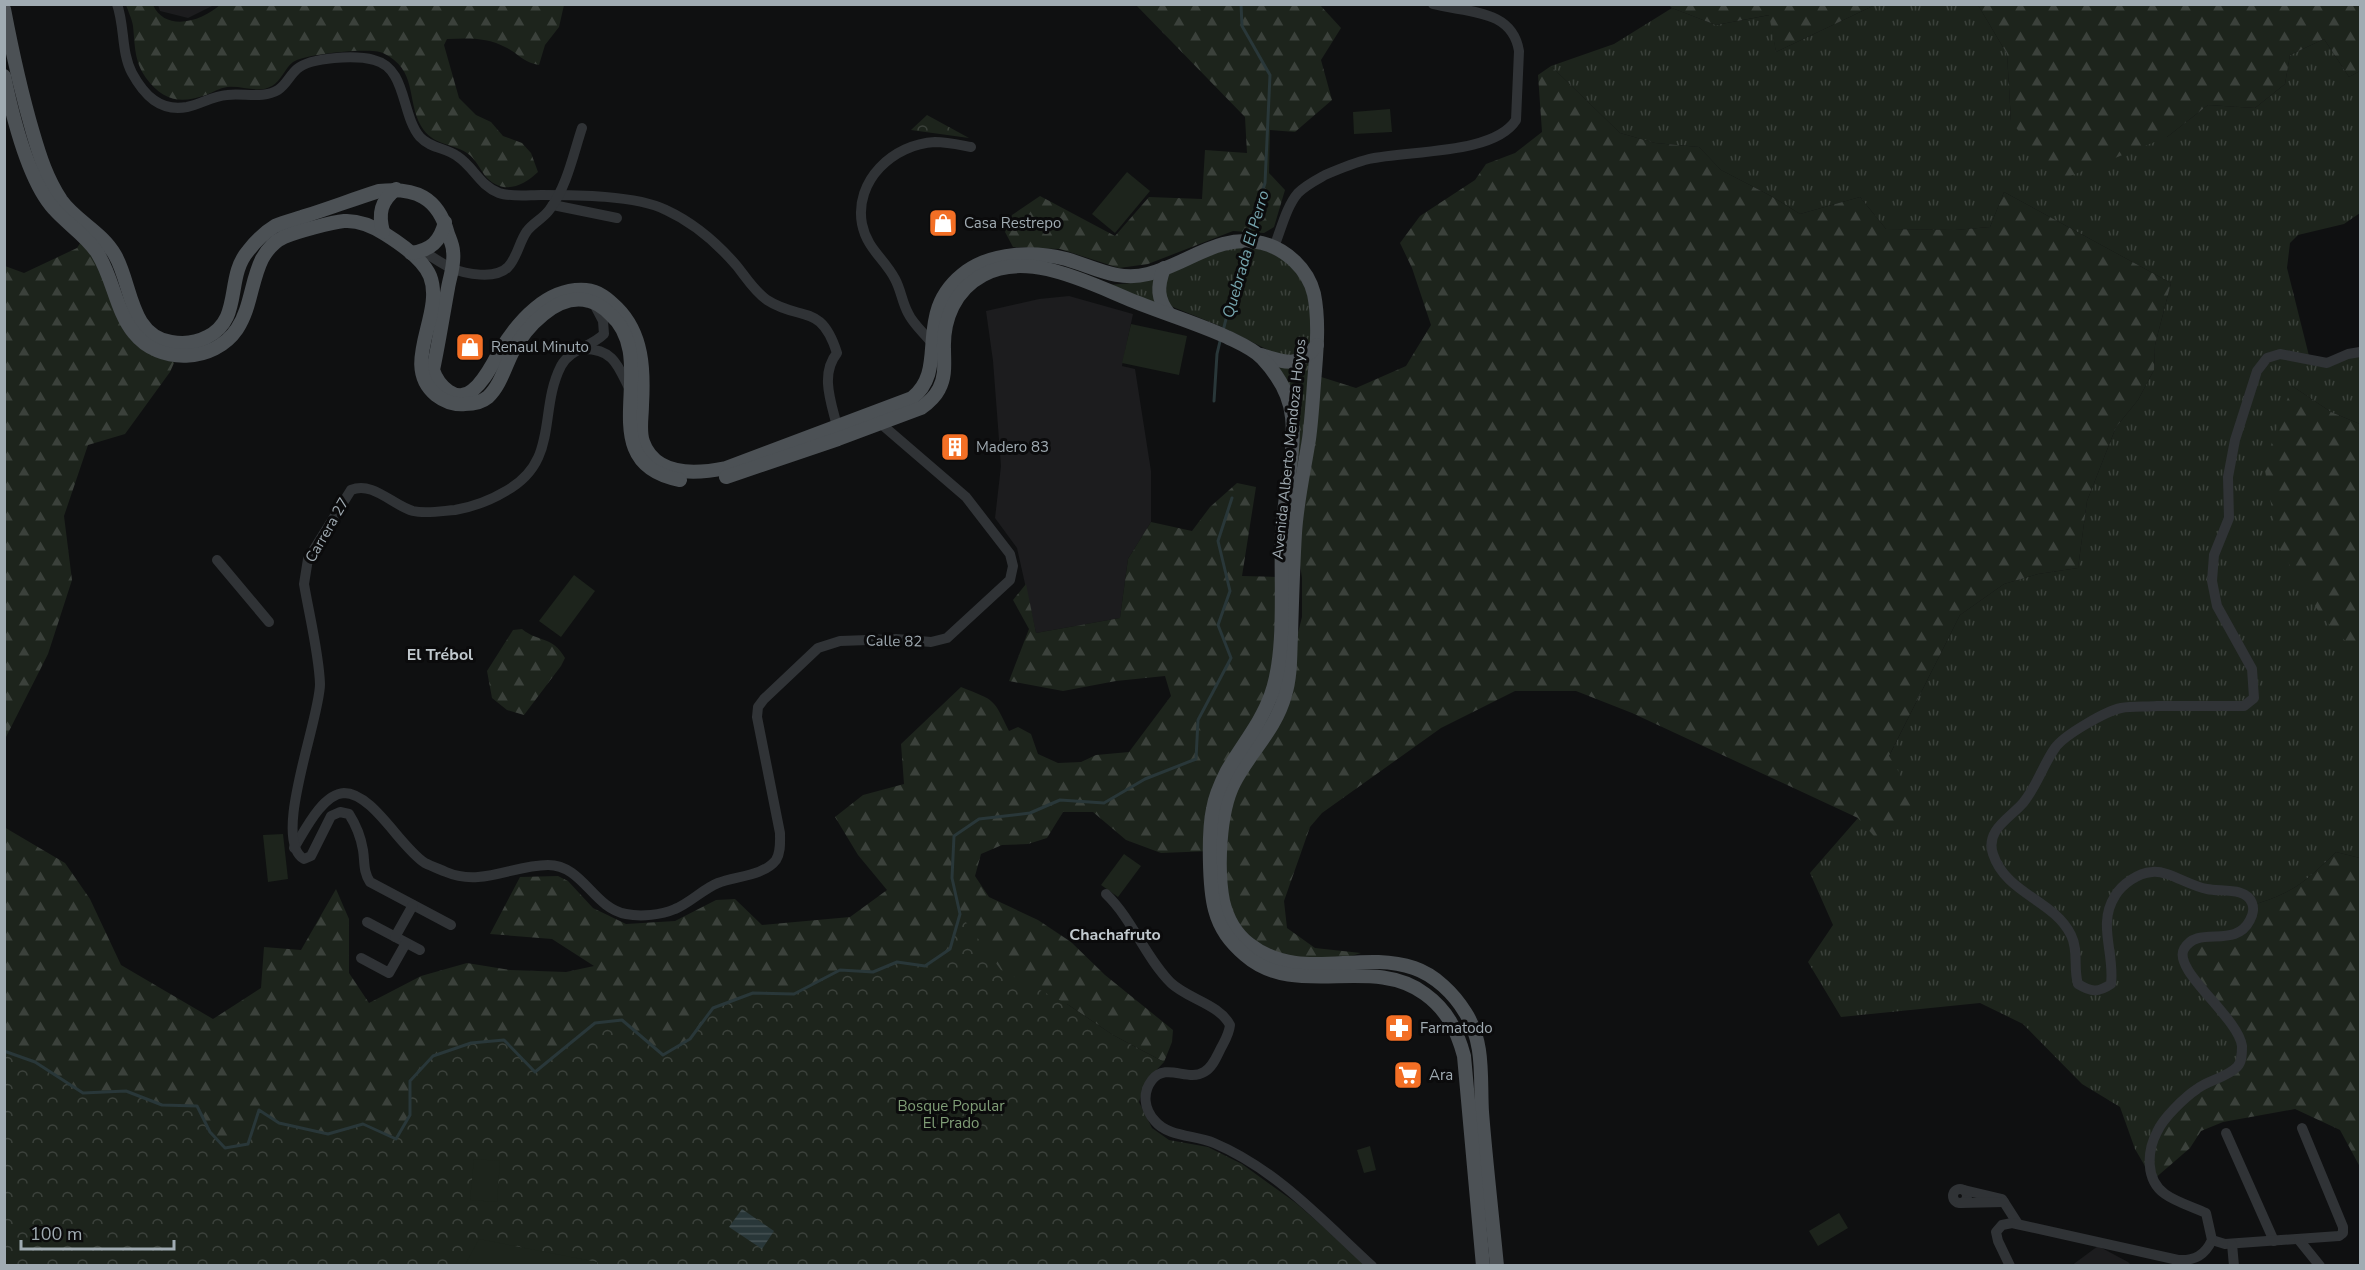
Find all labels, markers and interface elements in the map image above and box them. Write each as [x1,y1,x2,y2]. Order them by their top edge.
water label: Quebrada El Perro [1217,188,1275,321]
shop icon: Casa Restrepo [927,207,959,239]
place label: Casa Restrepo [964,213,1061,233]
shop icon: Renaul Minuto [454,331,486,363]
place label: Renaul Minuto [491,337,589,357]
street label: Avenida Alberto Mendoza Hoyos [1267,338,1311,560]
building icon: Madero 83 [939,431,971,463]
place label: Madero 83 [976,437,1049,457]
street label: Carrera 27 [300,494,354,566]
street label: Calle 82 [866,631,922,651]
district label: El Trébol [407,644,473,666]
district label: Chachafruto [1069,924,1161,946]
pharmacy icon: Farmatodo [1383,1012,1415,1044]
place label: Farmatodo [1420,1018,1493,1038]
supermarket icon: Ara [1392,1059,1424,1091]
place label: Ara [1429,1065,1453,1085]
park label: Bosque Popular El Prado [897,1096,1005,1133]
scale bar [21,1213,174,1251]
text: 100 m [30,1222,82,1246]

